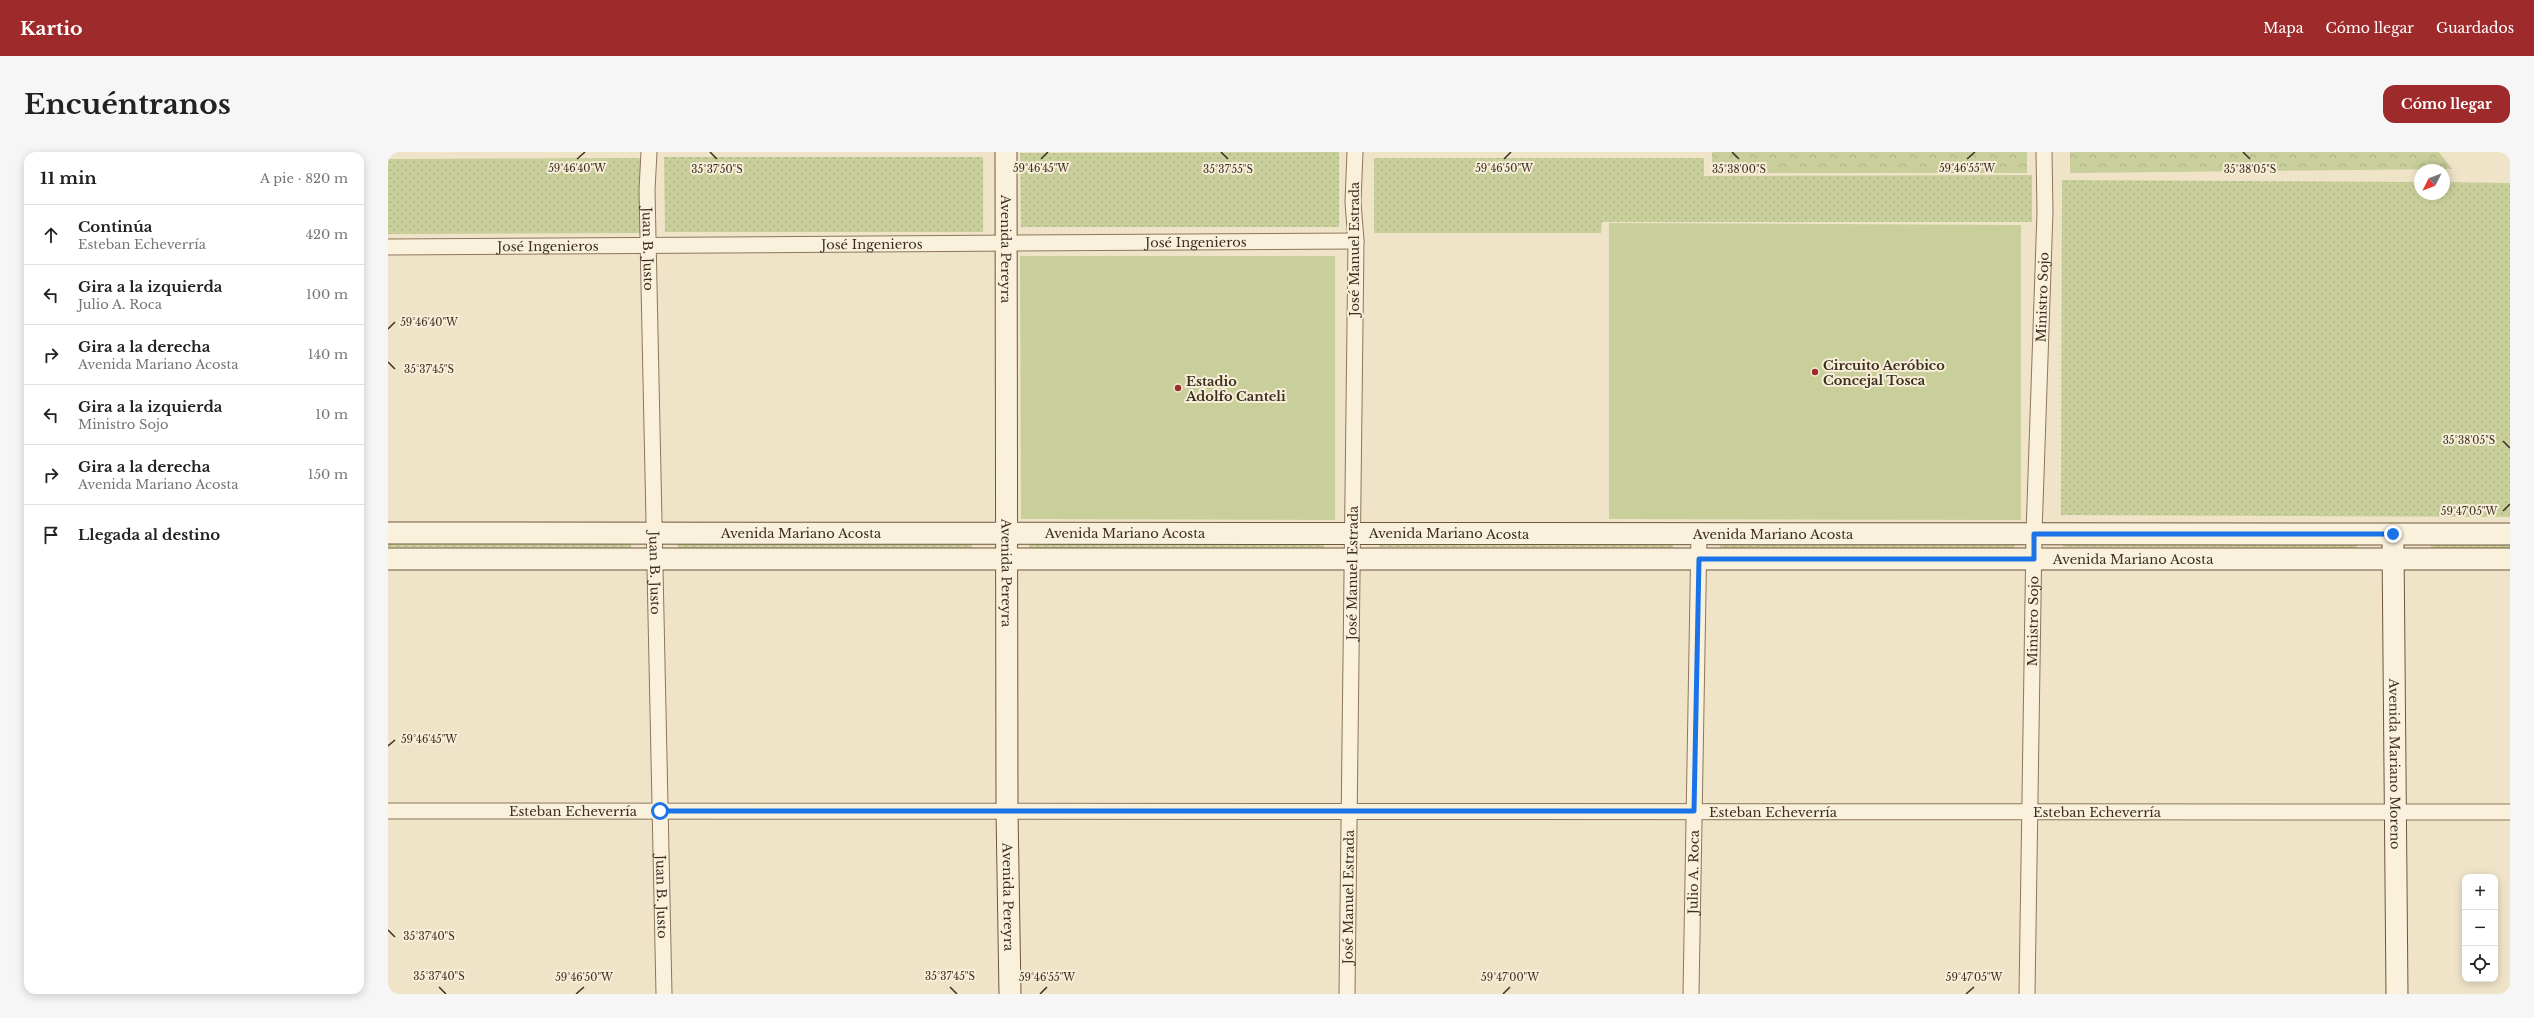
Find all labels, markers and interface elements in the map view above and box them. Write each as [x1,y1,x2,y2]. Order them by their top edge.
text: Kartio [20,17,83,40]
text: Mapa [2263,19,2303,37]
text: Cómo llegar [2325,19,2414,37]
text: Guardados [2436,19,2514,37]
button: Cómo llegar [2383,85,2510,123]
text: Encuéntranos [24,87,231,122]
text: 59°46'40"W [548,162,606,175]
text: 59°46'45"W [1013,162,1069,175]
text: 59°46'50"W [1475,162,1533,175]
text: 59°46'55"W [1939,162,1995,175]
text: 35°37'50"S [691,163,743,176]
text: 35°37'55"S [1203,163,1253,176]
text: 35°38'00"S [1712,163,1766,176]
text: 35°38'05"S [2224,163,2276,176]
north arrow [2414,164,2450,200]
text: 11 min [40,168,97,189]
text: A pie · 820 m [260,170,348,187]
street label: José Manuel Estrada [1346,181,1363,318]
street label: Avenida Pereyra [997,194,1014,304]
street label: Juan B. Justo [638,205,657,291]
text: Continúa [78,217,152,236]
icon: ahead [40,224,62,246]
text: 420 m [305,226,348,243]
street label: José Ingenieros [1143,234,1247,251]
text: Esteban Echeverría [78,236,206,253]
street label: José Ingenieros [819,236,923,253]
street label: José Ingenieros [495,238,599,255]
street label: Ministro Sojo [2033,252,2053,343]
text: Gira a la izquierda [78,277,222,296]
icon: left [40,284,62,306]
text: 100 m [306,286,348,303]
text: Julio A. Roca [78,296,162,313]
text: 59°46'40"W [400,316,458,329]
text: Gira a la derecha [78,337,210,356]
icon: right [40,344,62,366]
text: 140 m [308,346,348,363]
text: Avenida Mariano Acosta [78,356,239,373]
place label: Circuito Aeróbico Concejal Tosca [1823,357,1945,389]
text: 35°37'45"S [404,363,454,376]
marker: Circuito Aeróbico Concejal Tosca [1810,367,1820,377]
place label: Estadio Adolfo Canteli [1185,373,1286,405]
marker: Estadio Adolfo Canteli [1173,383,1183,393]
text: Gira a la izquierda [78,397,222,416]
icon: left [40,404,62,426]
text: 10 m [315,406,348,423]
text: Ministro Sojo [78,416,168,433]
text: 35°38'05"S [2443,434,2495,447]
text: Gira a la derecha [78,457,210,476]
icon: right [40,464,62,486]
text: 150 m [308,466,348,483]
text: Avenida Mariano Acosta [78,476,239,493]
street label: José Manuel Estrada [1343,505,1362,642]
text: 59°47'05"W [2441,505,2497,518]
street label: Avenida Pereyra [998,518,1015,628]
icon: arrive [40,524,62,546]
text: Llegada al destino [78,525,220,544]
street label: Avenida Mariano Acosta [720,525,882,542]
street label: Avenida Mariano Acosta [1044,525,1206,542]
street label: Avenida Mariano Acosta [1368,525,1530,543]
route end [2384,525,2402,543]
street label: Avenida Mariano Acosta [1692,526,1854,543]
street label: Juan B. Justo [645,529,664,615]
street label: Avenida Mariano Acosta [2052,551,2214,568]
street label: Ministro Sojo [2024,576,2042,666]
street label: Avenida Mariano Moreno [2385,677,2404,850]
text: 59°46'45"W [401,733,457,746]
route start [651,802,669,820]
street label: Esteban Echeverría [509,803,638,820]
street label: Esteban Echeverría [1709,804,1838,821]
street label: Esteban Echeverría [2033,804,2162,821]
street label: José Manuel Estrada [1339,829,1358,966]
street label: Julio A. Roca [1684,829,1703,916]
street label: Avenida Pereyra [999,842,1017,952]
street label: Juan B. Justo [652,853,671,939]
map controls [2462,874,2498,982]
button: + [2462,874,2498,910]
button: − [2462,910,2498,946]
text: 35°37'40"S [403,930,455,943]
button: locate [2462,946,2498,982]
text: 35°37'40"S [413,970,465,983]
text: 35°37'45"S [925,970,975,983]
text: 59°46'50"W [555,971,613,984]
text: 59°46'55"W [1019,971,1075,984]
text: 59°47'00"W [1481,971,1539,984]
text: 59°47'05"W [1946,971,2002,984]

